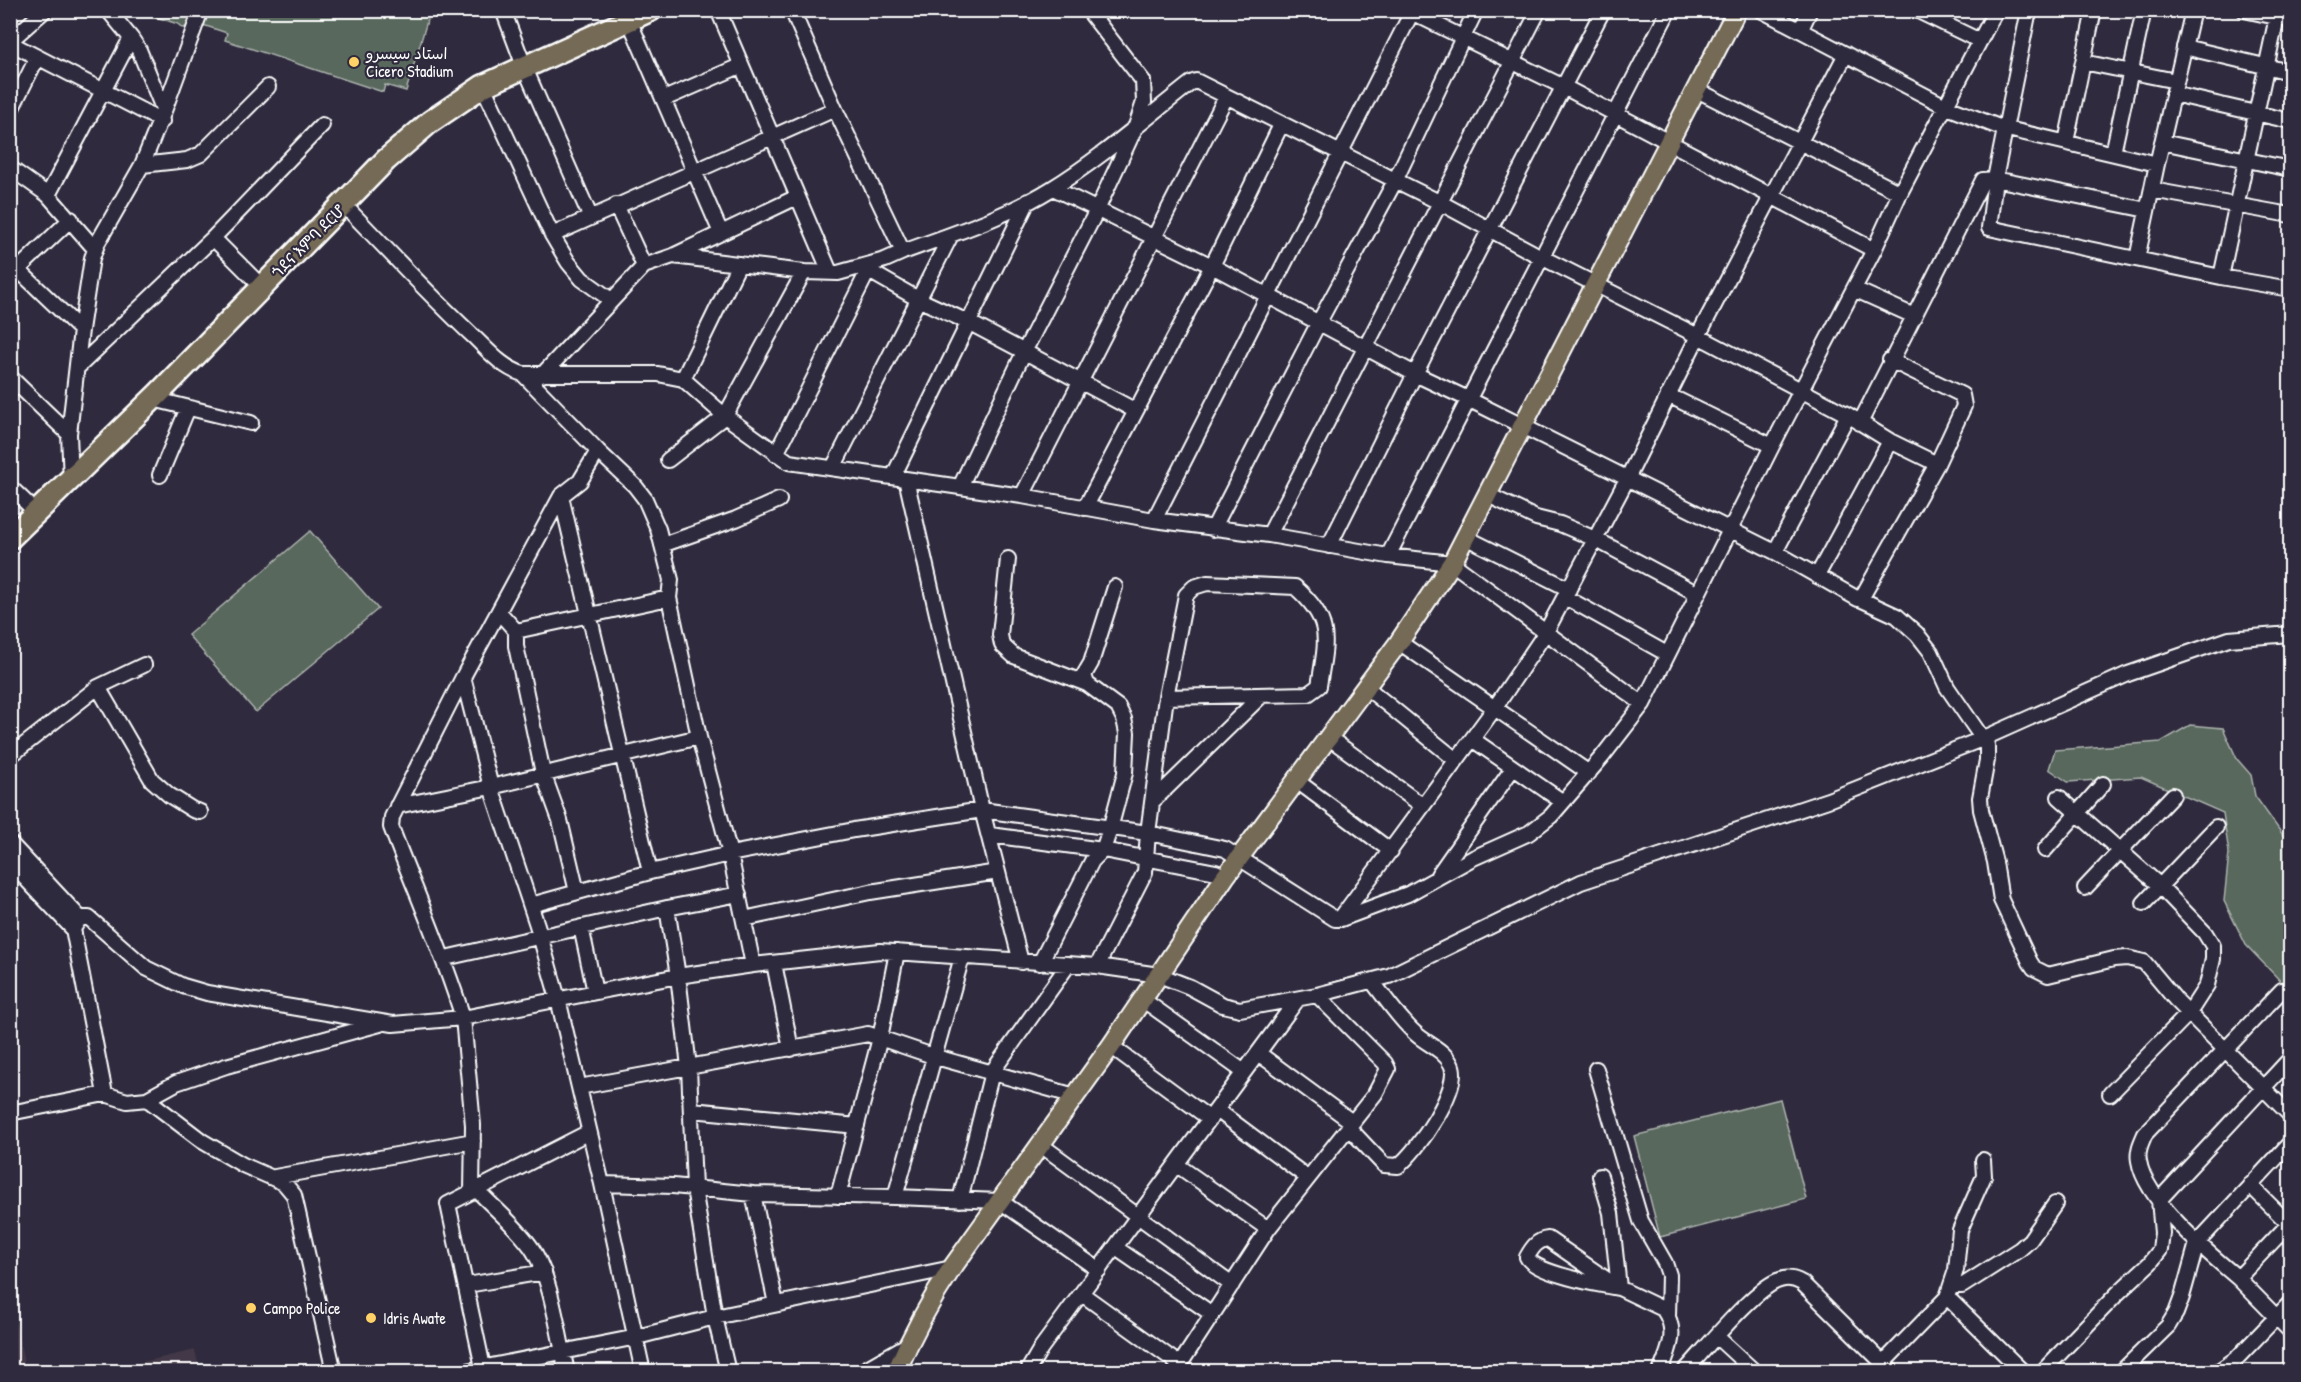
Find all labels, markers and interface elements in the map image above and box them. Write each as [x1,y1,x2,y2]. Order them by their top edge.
place label: استاد سيسرو Cicero Stadium [365,42,454,82]
marker: استاد سيسرو Cicero Stadium [347,55,361,69]
street label: ጎደና እምባ ደርሆ [266,199,350,283]
place label: Campo Police [263,1297,341,1319]
marker: Campo Police [244,1301,258,1315]
place label: Idris Awate [383,1307,447,1329]
marker: Idris Awate [364,1311,378,1325]

